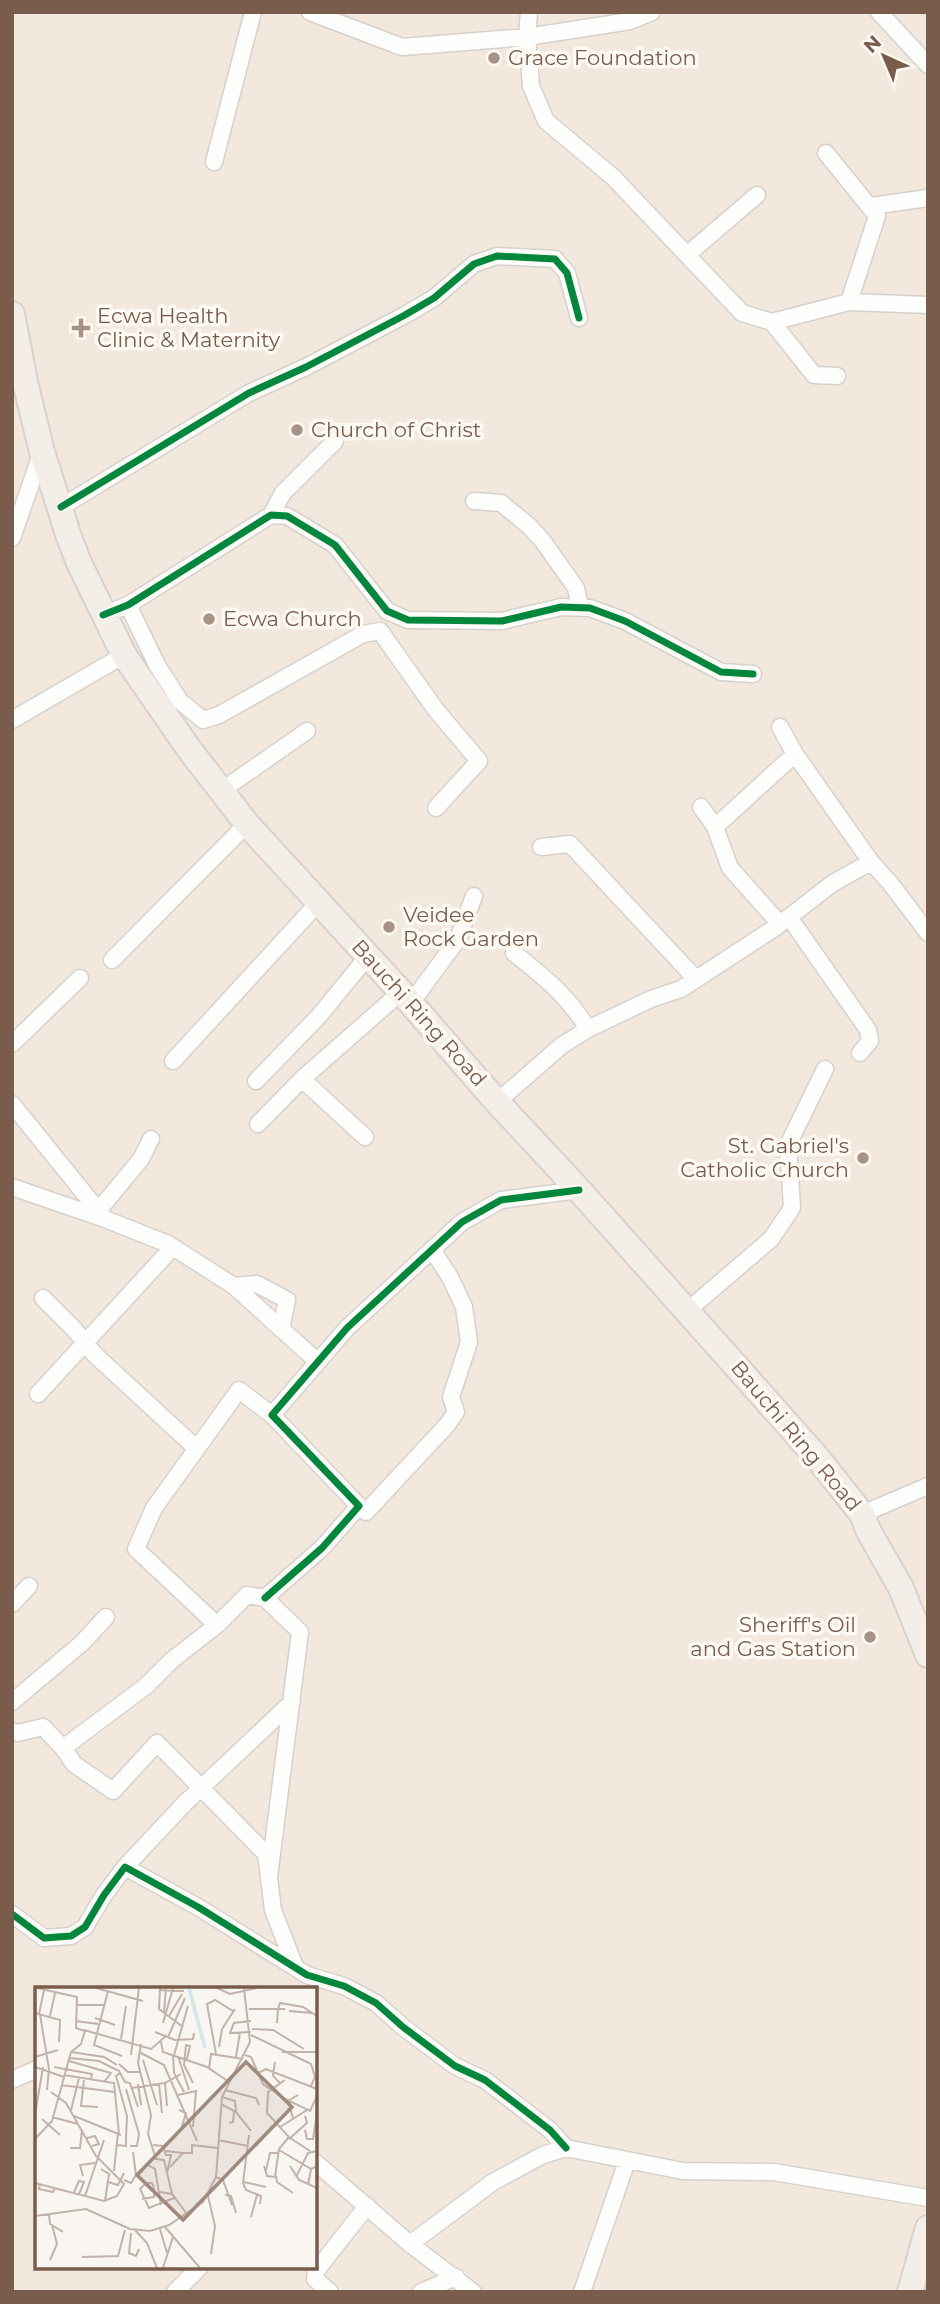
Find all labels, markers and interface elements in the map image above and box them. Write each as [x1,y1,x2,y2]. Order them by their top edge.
north arrow [849,21,919,91]
text: N [859,31,886,58]
place label: Grace Foundation [508,45,697,70]
marker: Grace Foundation [486,50,502,66]
place label: Ecwa Health Clinic & Maternity [97,303,281,352]
marker: Ecwa Health Clinic & Maternity [71,318,91,338]
place label: Church of Christ [311,417,481,442]
marker: Church of Christ [289,422,305,438]
place label: Ecwa Church [223,606,362,631]
marker: Ecwa Church [201,611,217,627]
place label: Veidee Rock Garden [403,902,539,951]
marker: Veidee Rock Garden [381,919,397,935]
street label: Bauchi Ring Road [347,934,492,1091]
place label: St. Gabriel's Catholic Church [680,1133,849,1182]
marker: St. Gabriel's Catholic Church [855,1150,871,1166]
street label: Bauchi Ring Road [726,1355,867,1516]
place label: Sheriff's Oil and Gas Station [690,1612,856,1661]
marker: Sheriff's Oil and Gas Station [862,1629,878,1645]
inset map [35,1987,317,2269]

